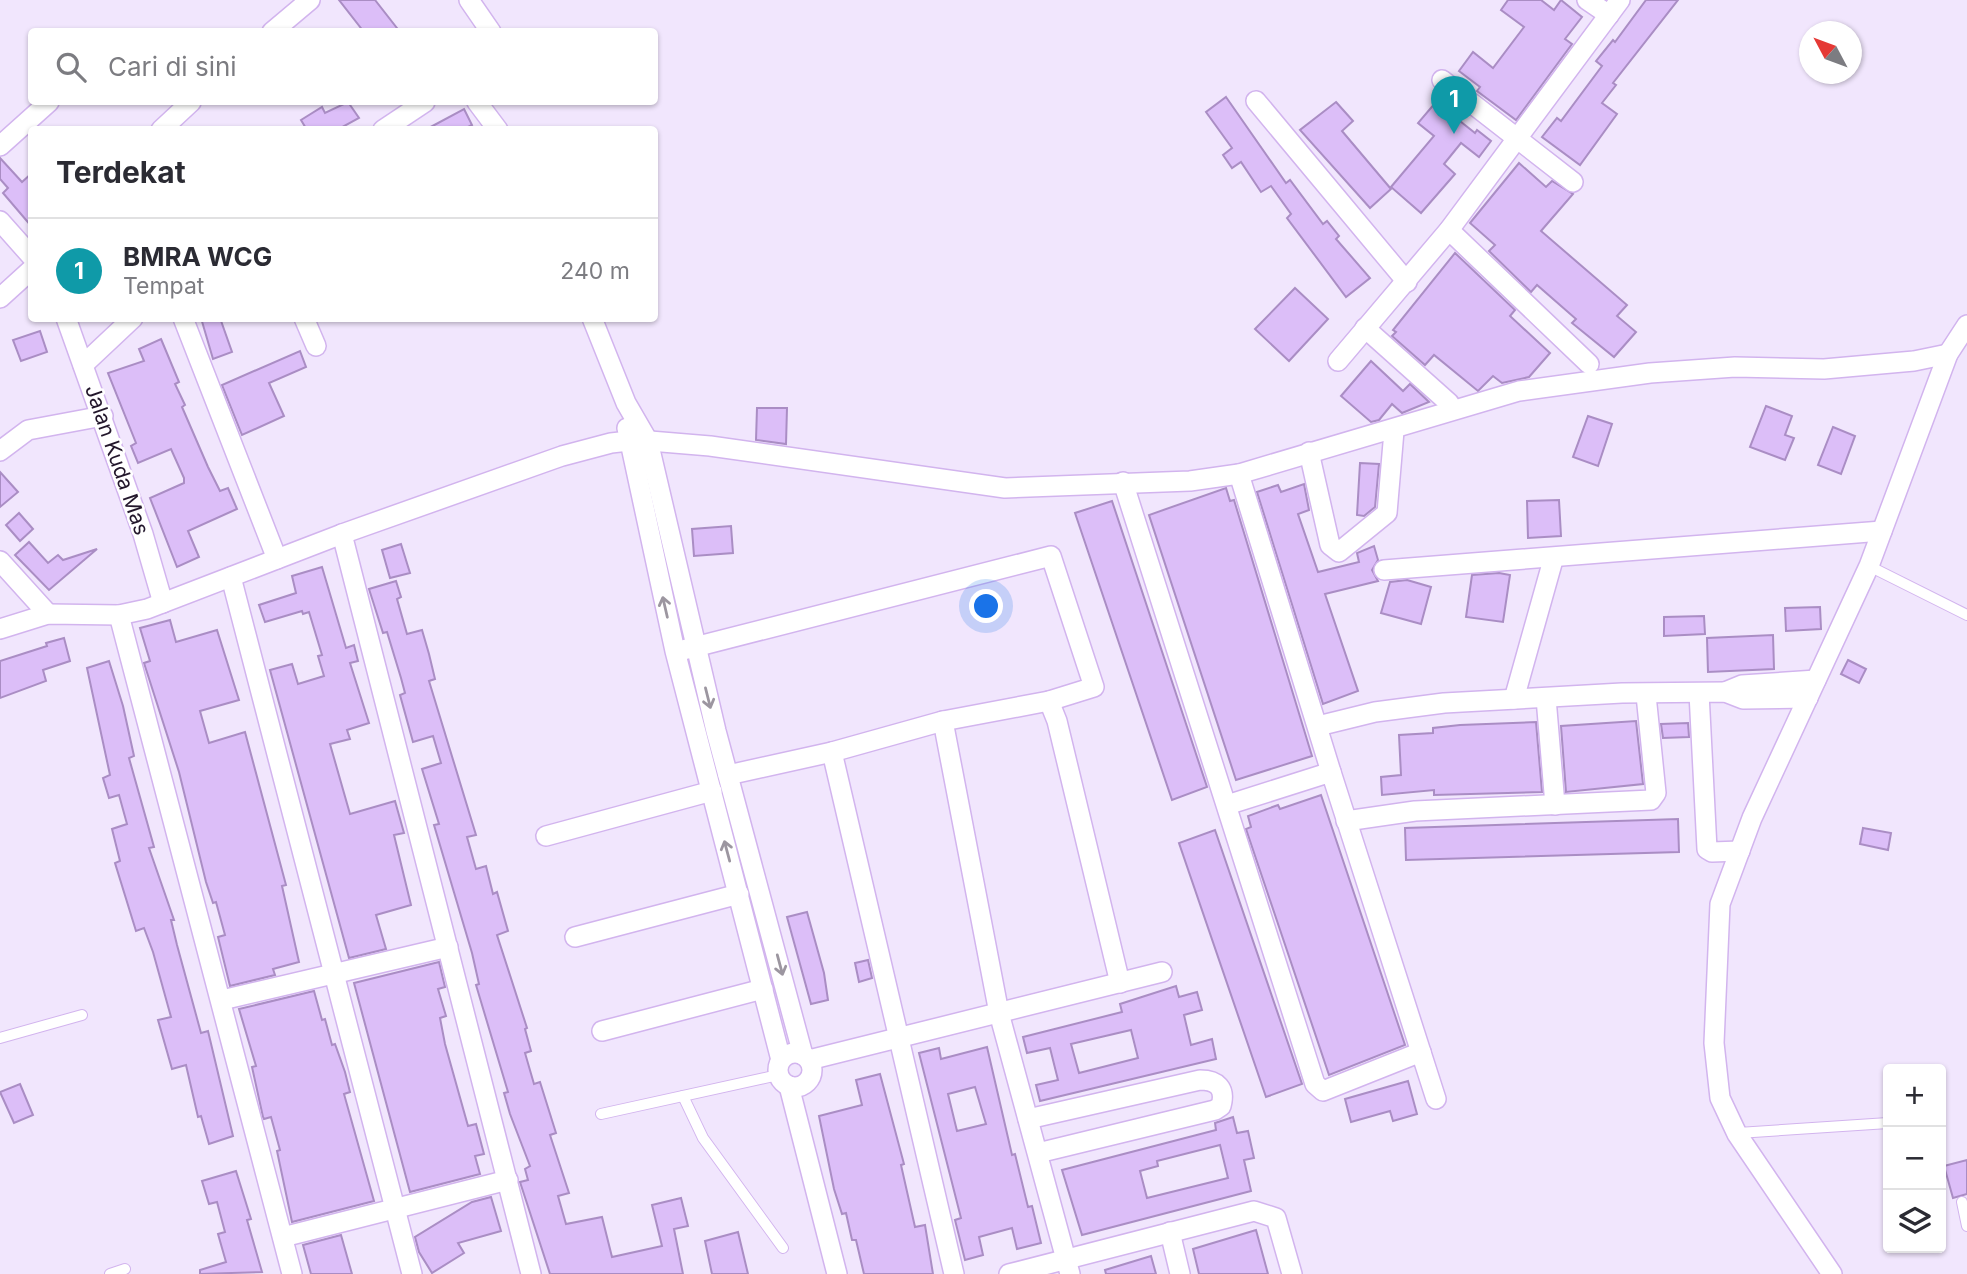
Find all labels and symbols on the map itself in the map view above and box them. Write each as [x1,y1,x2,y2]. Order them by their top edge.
north arrow [1799,21,1862,84]
pin: 1 [1431,76,1477,134]
street label: Jalan Kuda Mas [80,381,155,538]
your location [969,589,1003,623]
one-way arrow [658,596,671,619]
one-way arrow [702,686,715,709]
one-way arrow [720,840,733,862]
one-way arrow [774,953,787,976]

